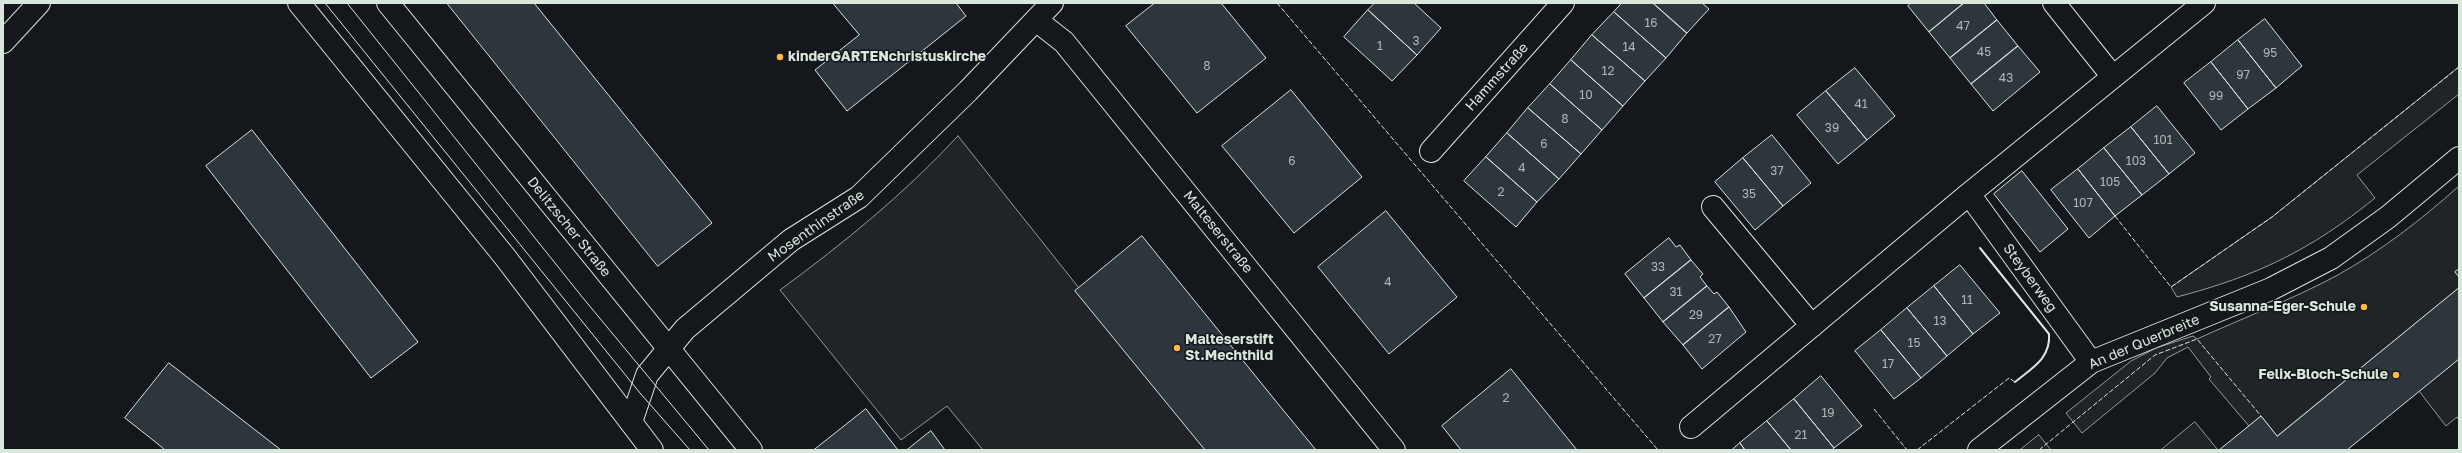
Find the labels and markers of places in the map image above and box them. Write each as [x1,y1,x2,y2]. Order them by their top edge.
place label: kinderGARTENchristuskirche [788,49,986,65]
marker: kinderGARTENchristuskirche [775,52,785,62]
place label: Susanna-Eger-Schule [2209,299,2356,315]
marker: Susanna-Eger-Schule [2359,302,2369,312]
place label: Malteserstift St.Mechthild [1185,332,1274,364]
marker: Malteserstift St.Mechthild [1172,343,1182,353]
place label: Felix-Bloch-Schule [2258,367,2388,383]
marker: Felix-Bloch-Schule [2391,370,2401,380]

